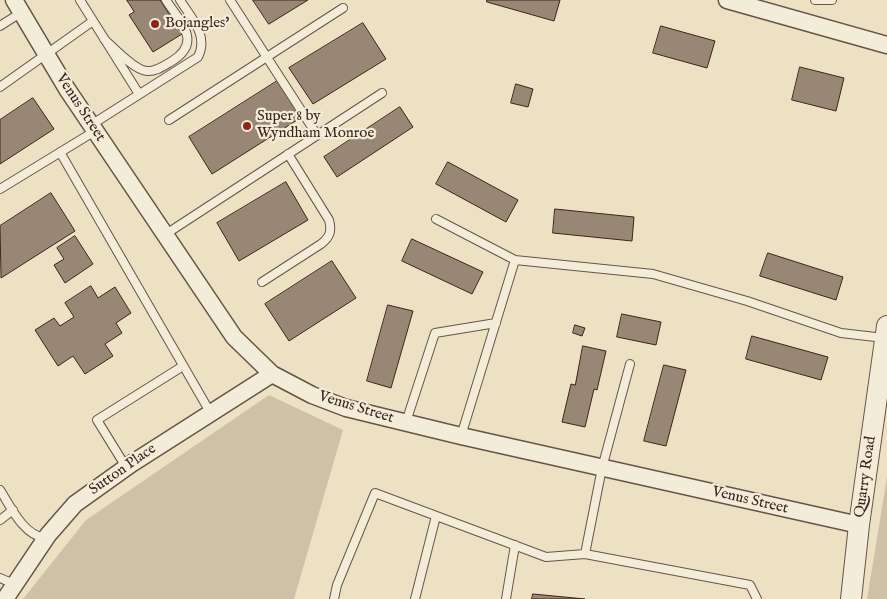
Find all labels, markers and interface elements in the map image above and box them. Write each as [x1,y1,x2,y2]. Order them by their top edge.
place label: Bojangles' [165,15,229,33]
marker: Bojangles' [149,18,161,30]
street label: Venus Street [51,71,109,145]
place label: Super 8 by Wyndham Monroe [257,108,374,143]
marker: Super 8 by Wyndham Monroe [241,120,253,132]
street label: Venus Street [316,388,396,428]
street label: Quarry Road [851,435,881,519]
street label: Sutton Place [86,440,160,500]
street label: Venus Street [710,484,790,518]

